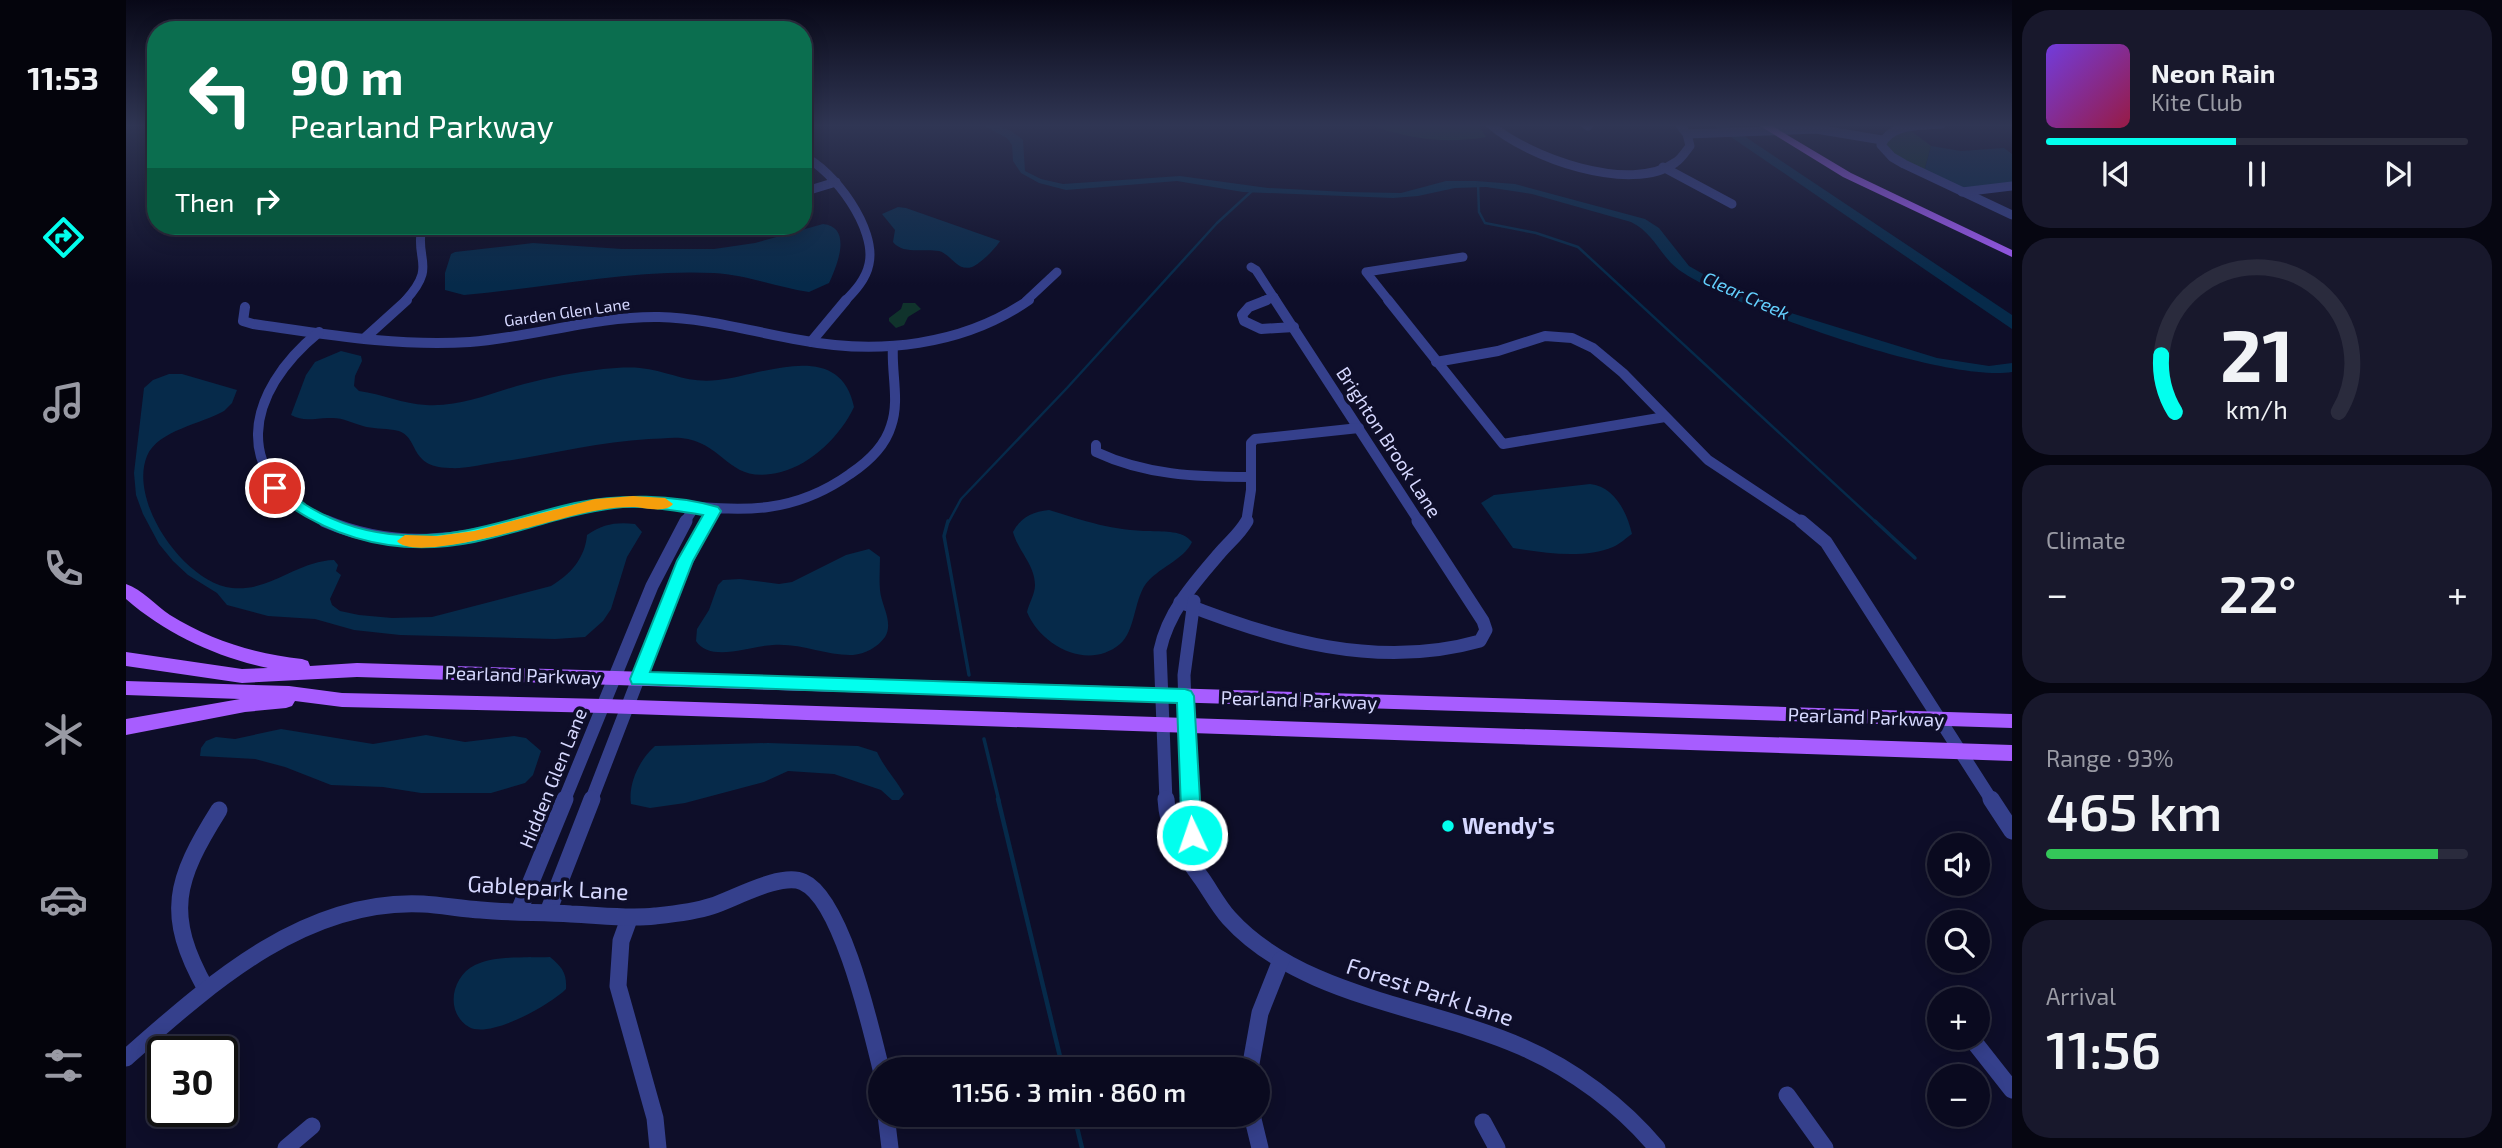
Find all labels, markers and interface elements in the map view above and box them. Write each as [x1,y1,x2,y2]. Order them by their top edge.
text: 90 m [290,46,404,105]
icon: left [175,49,266,140]
text: Neon Rain [2151,57,2275,88]
text: 11:53 [27,58,99,96]
text: Kite Club [2151,88,2243,116]
text: Pearland Parkway [290,106,554,144]
icon: previous [2097,155,2135,193]
icon: pause [2238,155,2276,193]
icon: next [2379,155,2417,193]
icon: right [248,182,286,220]
text: Then [175,186,234,217]
icon: directions [39,213,88,262]
water label: Clear Creek [1700,266,1793,324]
street label: Garden Glen Lane [503,293,631,330]
text: 21 [2220,310,2294,398]
street label: Brighton Brook Lane [1332,362,1447,521]
icon: music [39,378,88,427]
text: km/h [2226,394,2288,424]
pin [245,458,305,518]
icon: arrive [256,469,294,507]
text: Climate [2046,526,2126,554]
icon: phone [39,544,88,593]
text: 22° [2219,561,2297,623]
text: − [2046,570,2068,616]
text: + [2447,570,2468,616]
street label: Pearland Parkway [444,660,602,689]
street label: Pearland Parkway [1220,685,1378,714]
street label: Pearland Parkway [1787,702,1945,731]
street label: Hidden Glen Lane [514,704,591,851]
icon: climate [39,710,88,759]
text: Range · 93% [2046,744,2174,772]
text: 465 km [2046,779,2222,841]
position arrow [1155,798,1229,872]
place label: Wendy's [1462,811,1555,839]
marker: Wendy's [1440,818,1456,834]
map controls [1927,833,1990,1127]
button: sound [1927,833,1990,896]
street label: Gablepark Lane [467,869,629,905]
icon: car [39,875,88,924]
button: search [1927,910,1990,973]
street label: Forest Park Lane [1343,951,1517,1031]
text: Arrival [2046,982,2116,1010]
button: + [1927,987,1990,1050]
text: 11:56 [2046,1017,2161,1079]
speed limit sign: 30 [147,1036,238,1127]
icon: filters [39,1041,88,1090]
button: − [1927,1064,1990,1127]
text: 11:56 · 3 min · 860 m [952,1076,1186,1107]

